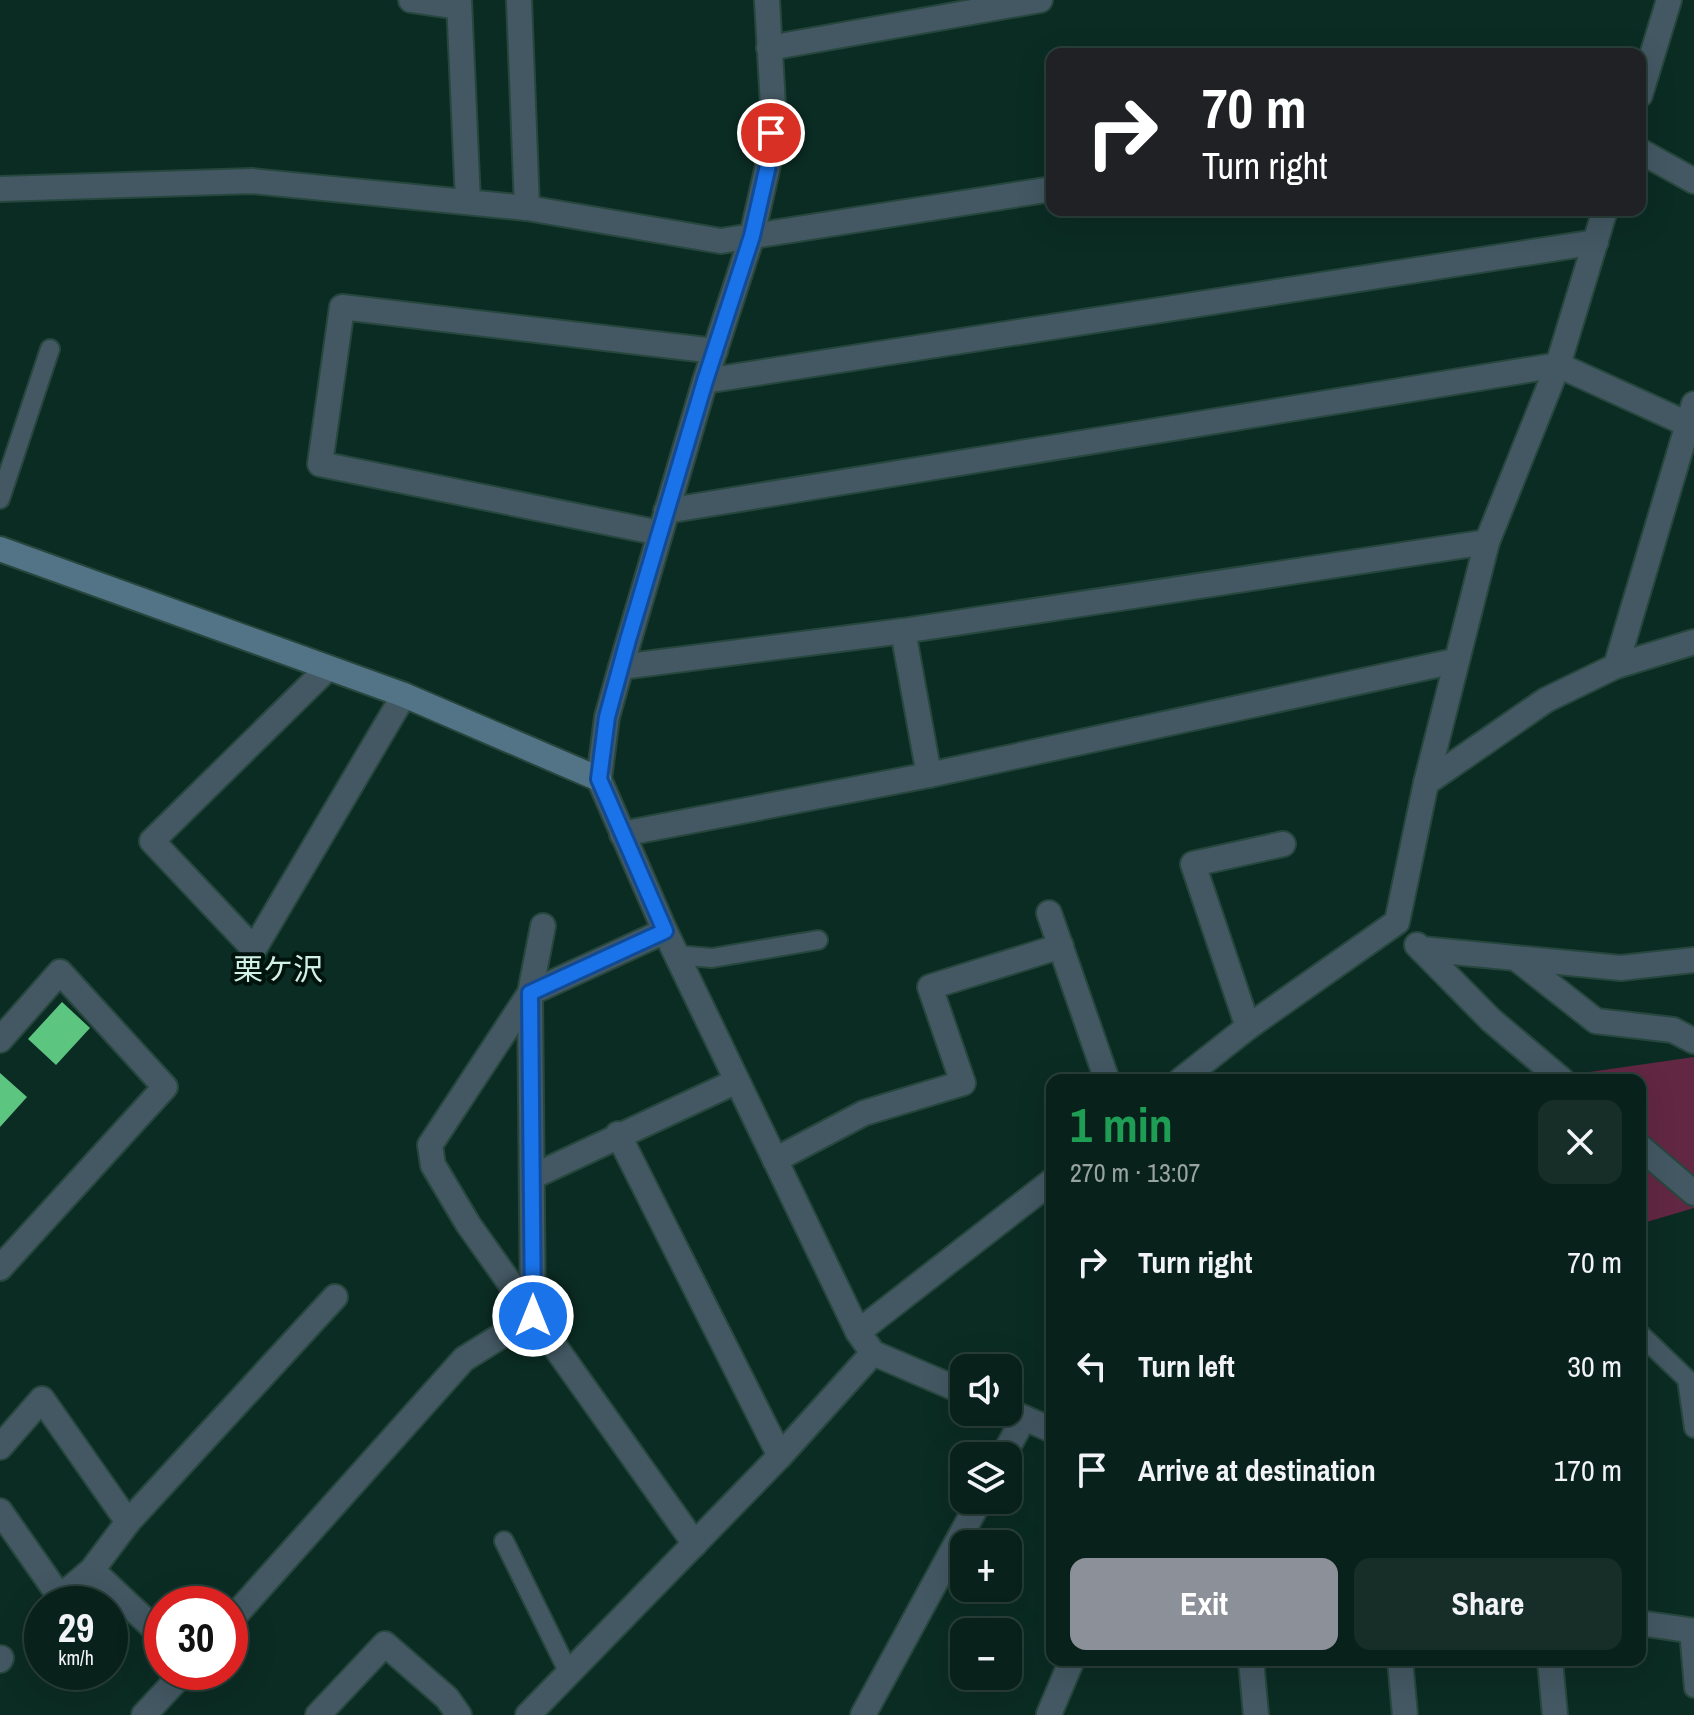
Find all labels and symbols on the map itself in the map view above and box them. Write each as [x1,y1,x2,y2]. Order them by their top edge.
pin [737,99,805,167]
district label: 栗ケ沢 [233,949,323,989]
position arrow [491,1274,575,1358]
speed limit sign: 30 [144,1586,248,1690]

